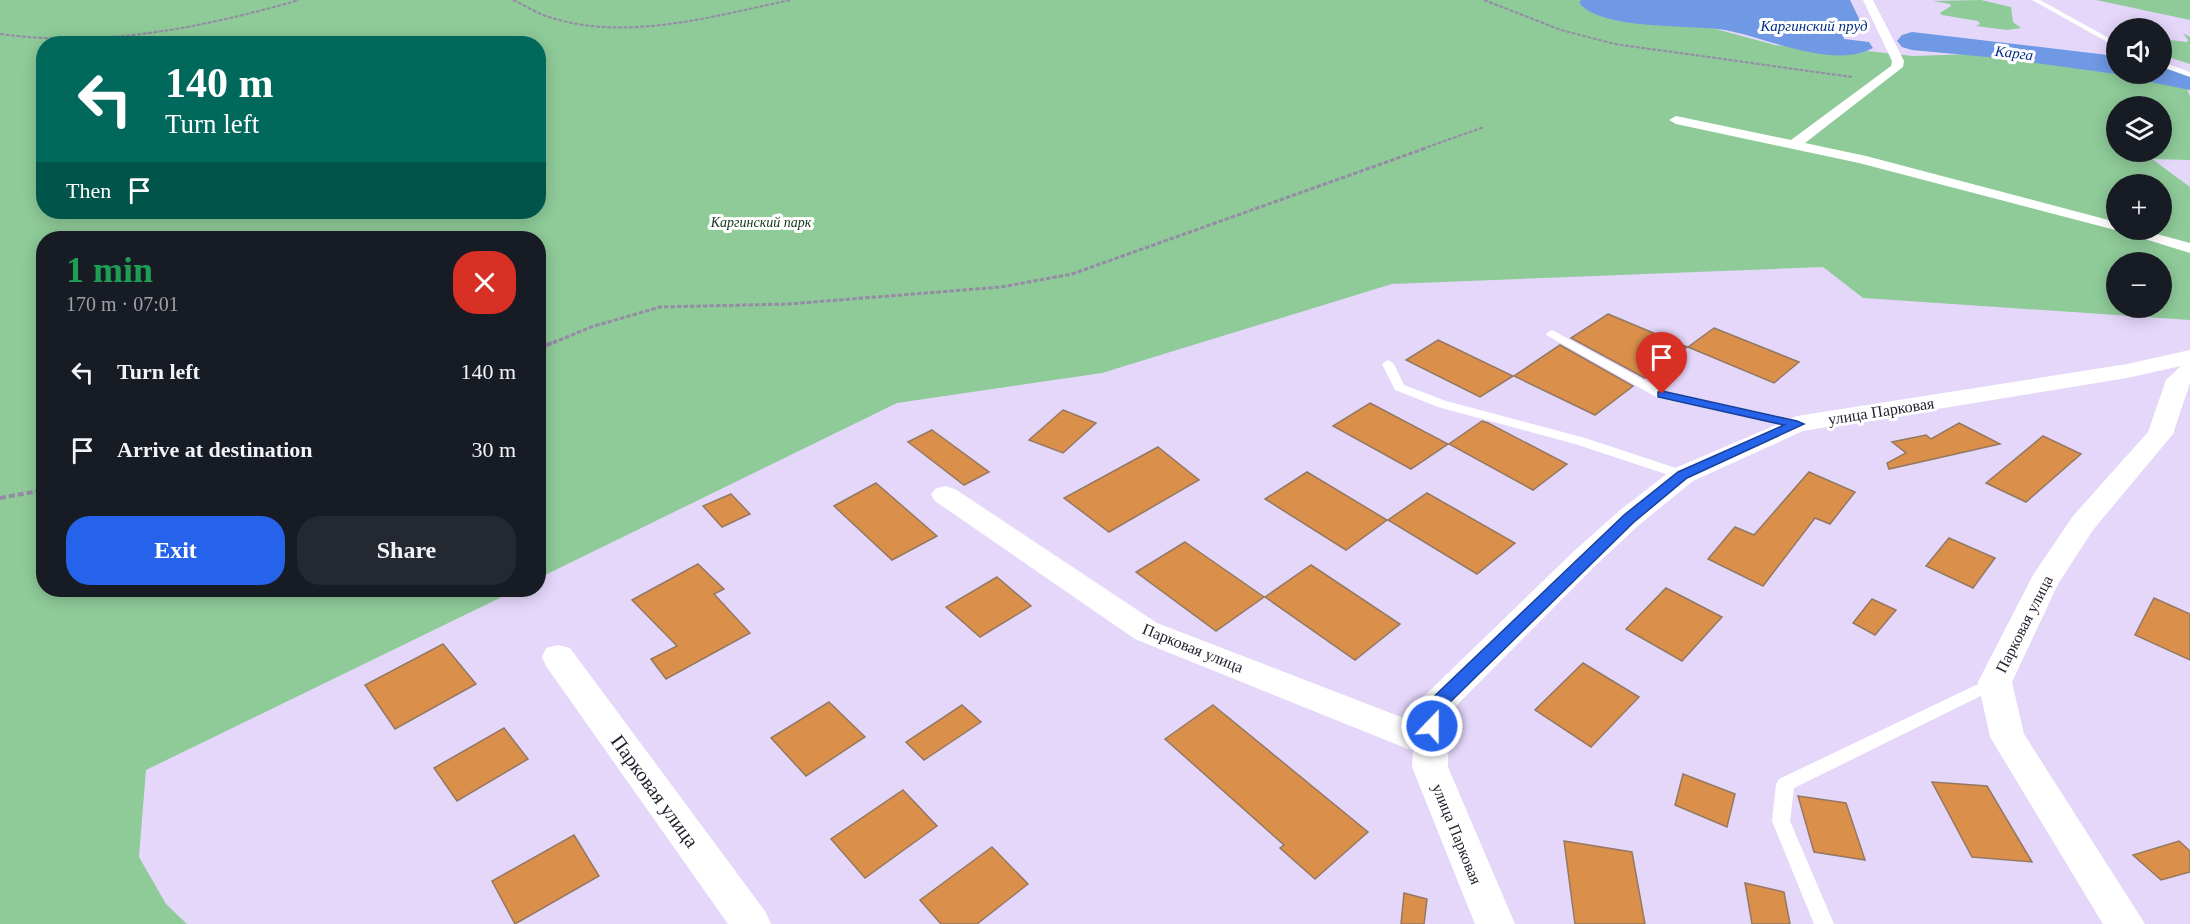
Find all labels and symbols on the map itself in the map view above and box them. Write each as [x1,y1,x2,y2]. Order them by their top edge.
water label: Каргинский пруд [1759,18,1868,34]
water label: Карга [1993,43,2034,63]
park label: Каргинский парк [710,215,812,230]
pin [1636,332,1687,394]
street label: улица Парковая [1827,394,1936,429]
street label: Парковая улица [1992,573,2057,676]
street label: Парковая улица [1140,620,1246,677]
position arrow [1400,694,1464,758]
street label: Парковая улица [606,730,703,852]
street label: улица Парковая [1428,781,1485,888]

